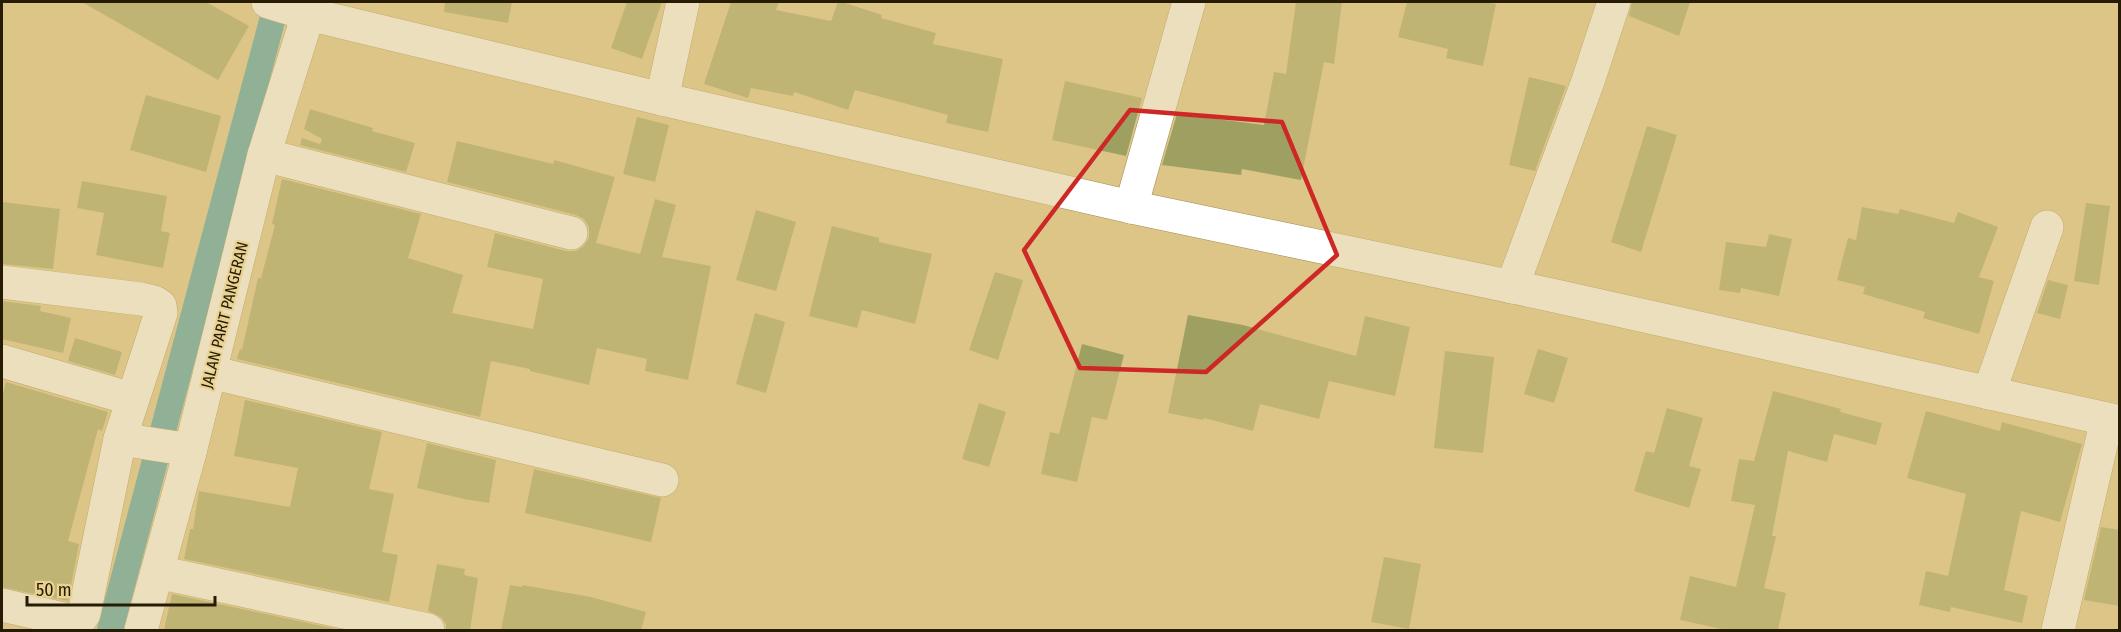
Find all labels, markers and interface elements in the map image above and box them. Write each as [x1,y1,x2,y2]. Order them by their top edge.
street label: JALAN PARIT PANGERAN [197,240,252,391]
scale bar [27,569,214,607]
text: 50 m [36,579,72,601]

